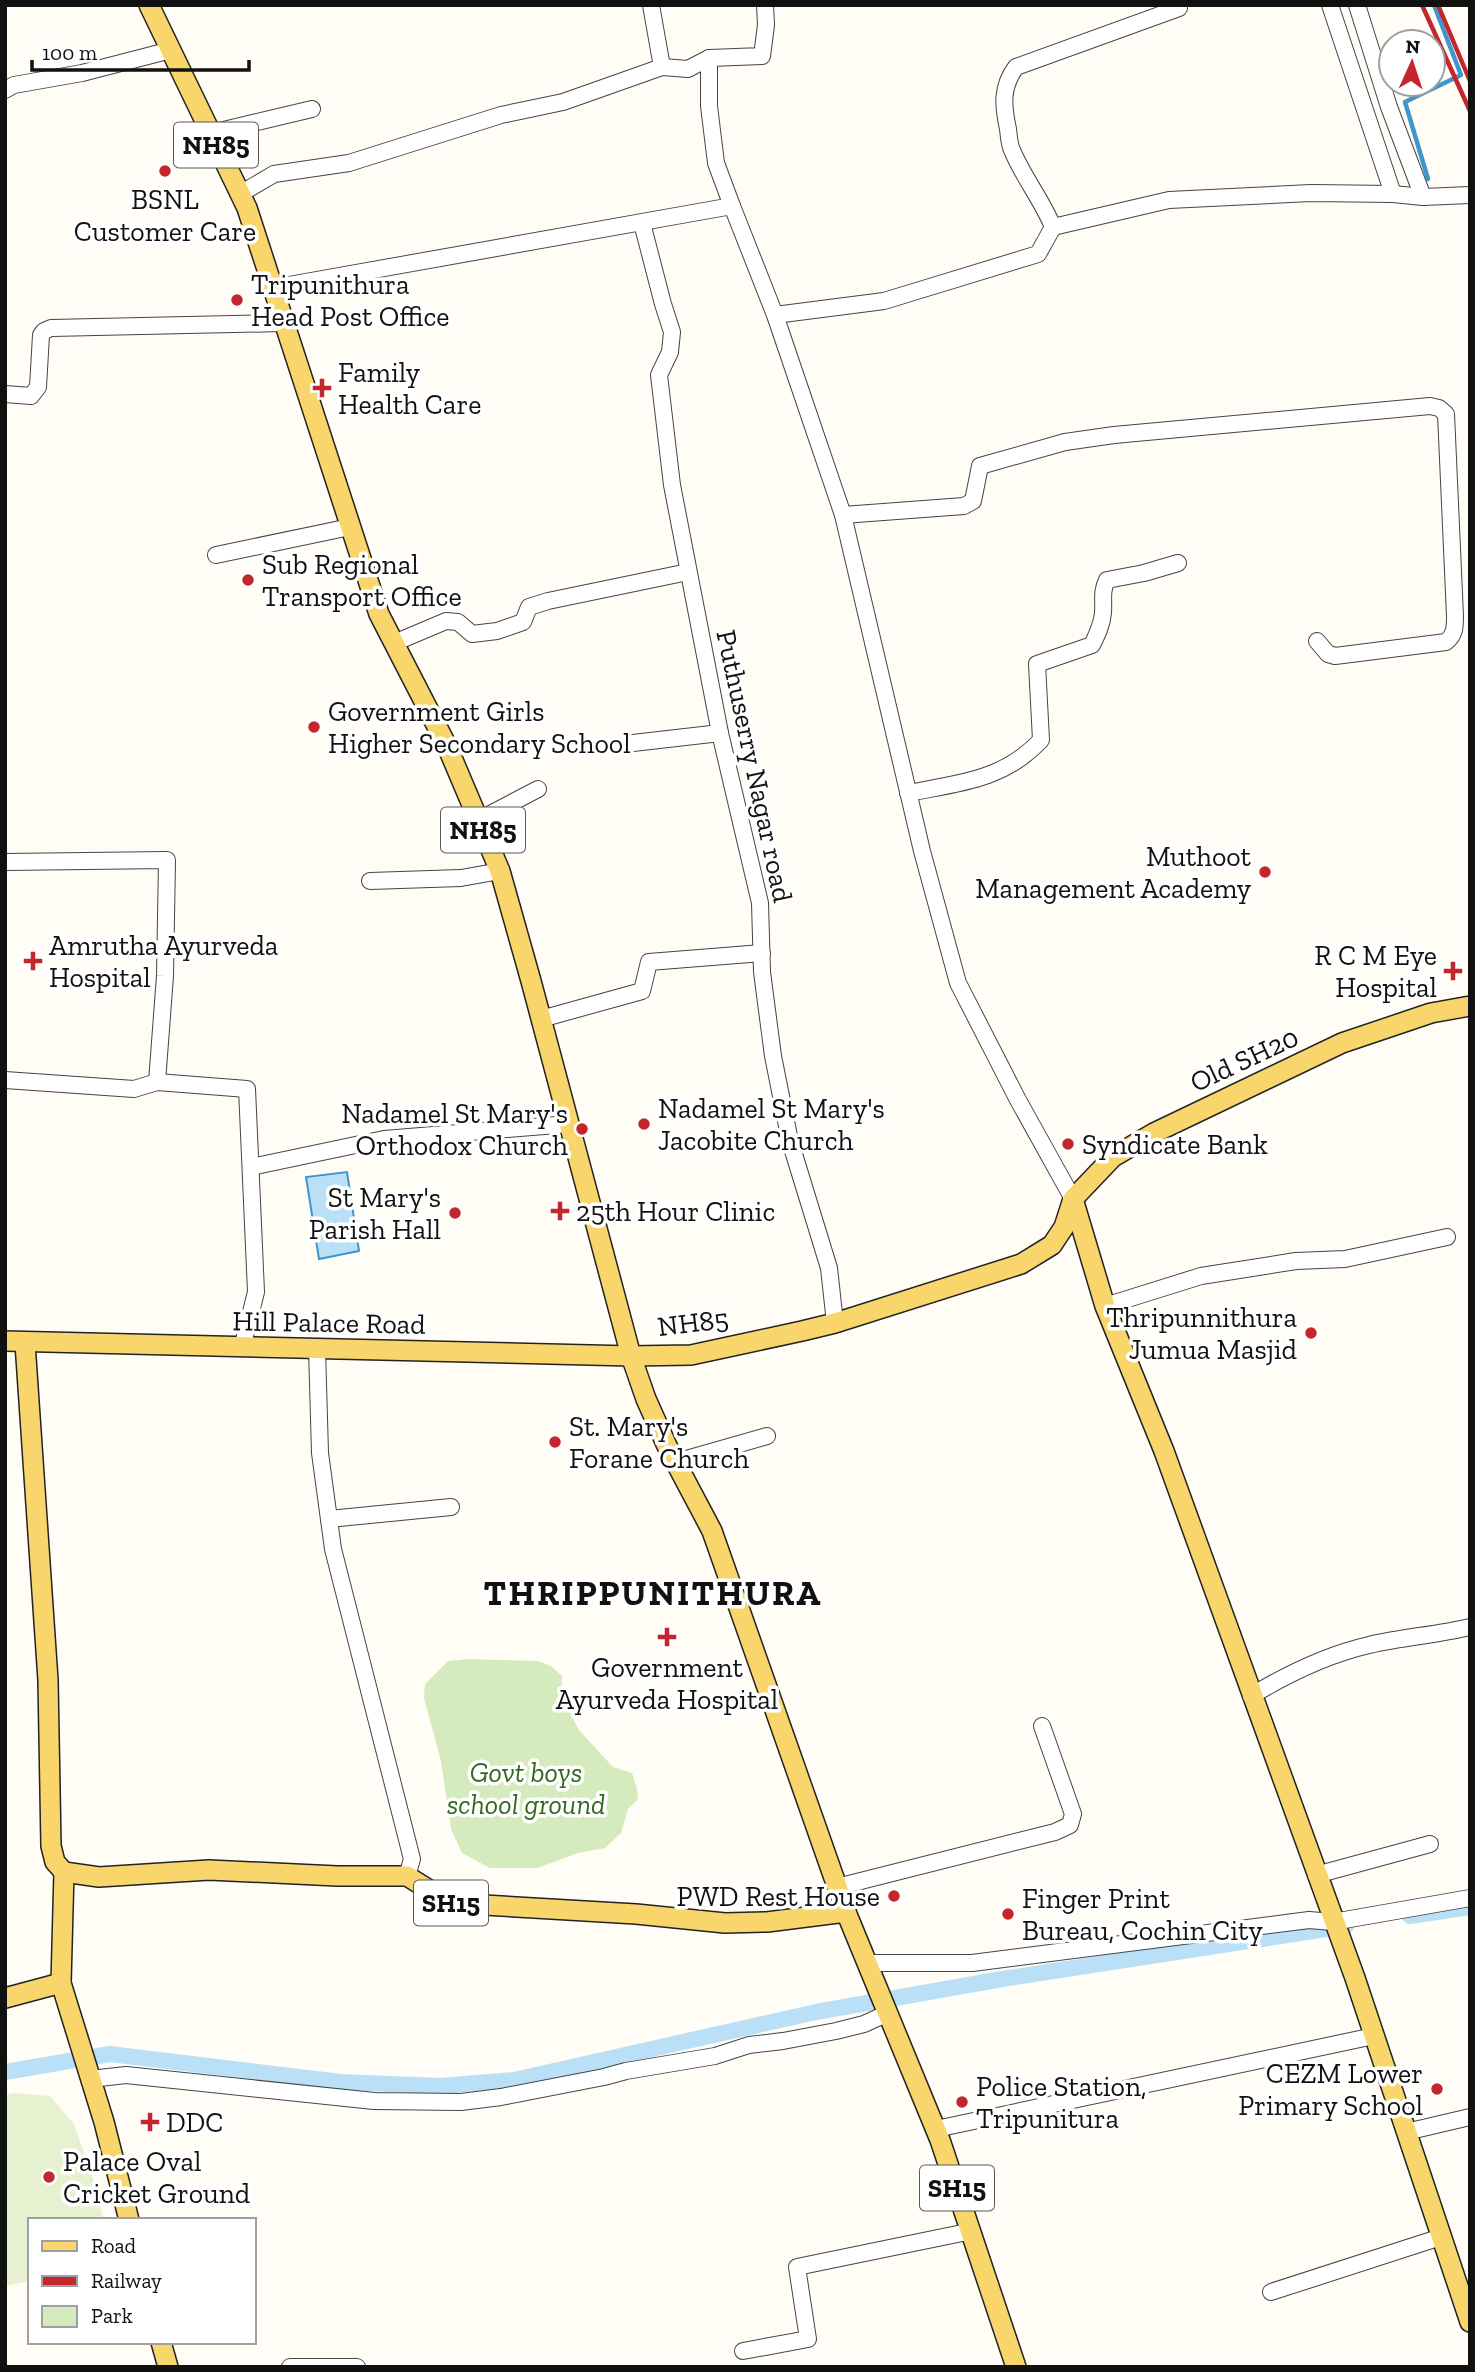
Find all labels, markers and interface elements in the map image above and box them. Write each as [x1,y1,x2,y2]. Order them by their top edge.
scale bar [32,28,248,72]
north arrow [1377,28,1447,98]
text: N [1405,35,1421,58]
text: 100 m [42,40,97,65]
road number: NH85 [174,122,258,168]
marker: BSNL Customer Care [157,163,173,179]
place label: BSNL Customer Care [74,183,256,248]
place label: Tripunithura Head Post Office [251,268,450,333]
marker: Tripunithura Head Post Office [229,292,245,308]
place label: Family Health Care [338,356,481,421]
marker: Family Health Care [312,378,332,398]
place label: Sub Regional Transport Office [262,548,462,613]
marker: Sub Regional Transport Office [240,572,256,588]
street label: Puthuserry Nagar road [710,627,800,905]
place label: Government Girls Higher Secondary School [328,695,631,760]
marker: Government Girls Higher Secondary School [306,719,322,735]
road number: NH85 [441,808,525,852]
place label: Muthoot Management Academy [975,840,1252,905]
marker: Muthoot Management Academy [1257,864,1273,880]
place label: Amrutha Ayurveda Hospital [49,929,279,994]
place label: R C M Eye Hospital [1314,939,1437,1004]
marker: Amrutha Ayurveda Hospital [23,951,43,971]
marker: R C M Eye Hospital [1443,961,1463,981]
street label: Old SH20 [1185,1020,1304,1099]
place label: Nadamel St Mary's Jacobite Church [658,1092,885,1157]
place label: Nadamel St Mary's Orthodox Church [341,1097,568,1162]
marker: Nadamel St Mary's Jacobite Church [636,1116,652,1132]
marker: Nadamel St Mary's Orthodox Church [574,1121,590,1137]
place label: Syndicate Bank [1082,1128,1268,1161]
marker: Syndicate Bank [1060,1136,1076,1152]
place label: St Mary's Parish Hall [309,1181,441,1246]
place label: 25th Hour Clinic [576,1195,775,1228]
marker: 25th Hour Clinic [550,1201,570,1221]
marker: St Mary's Parish Hall [447,1205,463,1221]
place label: Thripunnithura Jumua Masjid [1106,1301,1297,1366]
street label: NH85 [656,1302,730,1343]
street label: Hill Palace Road [232,1304,426,1341]
marker: Thripunnithura Jumua Masjid [1303,1325,1319,1341]
place label: St. Mary's Forane Church [569,1410,749,1475]
marker: St. Mary's Forane Church [547,1434,563,1450]
district label: THRIPPUNITHURA [484,1572,822,1614]
marker: Government Ayurveda Hospital [657,1627,677,1647]
place label: Government Ayurveda Hospital [556,1651,778,1716]
park label: Govt boys school ground [447,1756,605,1821]
road number: SH15 [414,1880,488,1926]
place label: PWD Rest House [677,1880,880,1913]
place label: Finger Print Bureau, Cochin City [1022,1882,1263,1947]
marker: PWD Rest House [886,1888,902,1904]
marker: Finger Print Bureau, Cochin City [1000,1906,1016,1922]
place label: CEZM Lower Primary School [1238,2057,1423,2122]
place label: Police Station, Tripunitura [976,2070,1147,2135]
marker: CEZM Lower Primary School [1429,2081,1445,2097]
marker: Police Station, Tripunitura [954,2094,970,2110]
place label: DDC [166,2106,223,2139]
marker: DDC [140,2112,160,2132]
place label: Palace Oval Cricket Ground [63,2145,250,2210]
road number: SH15 [920,2166,994,2210]
marker: Palace Oval Cricket Ground [41,2169,57,2185]
legend [28,2218,256,2344]
text: Road [91,2233,137,2258]
text: Railway [91,2268,162,2293]
text: Park [91,2303,133,2328]

